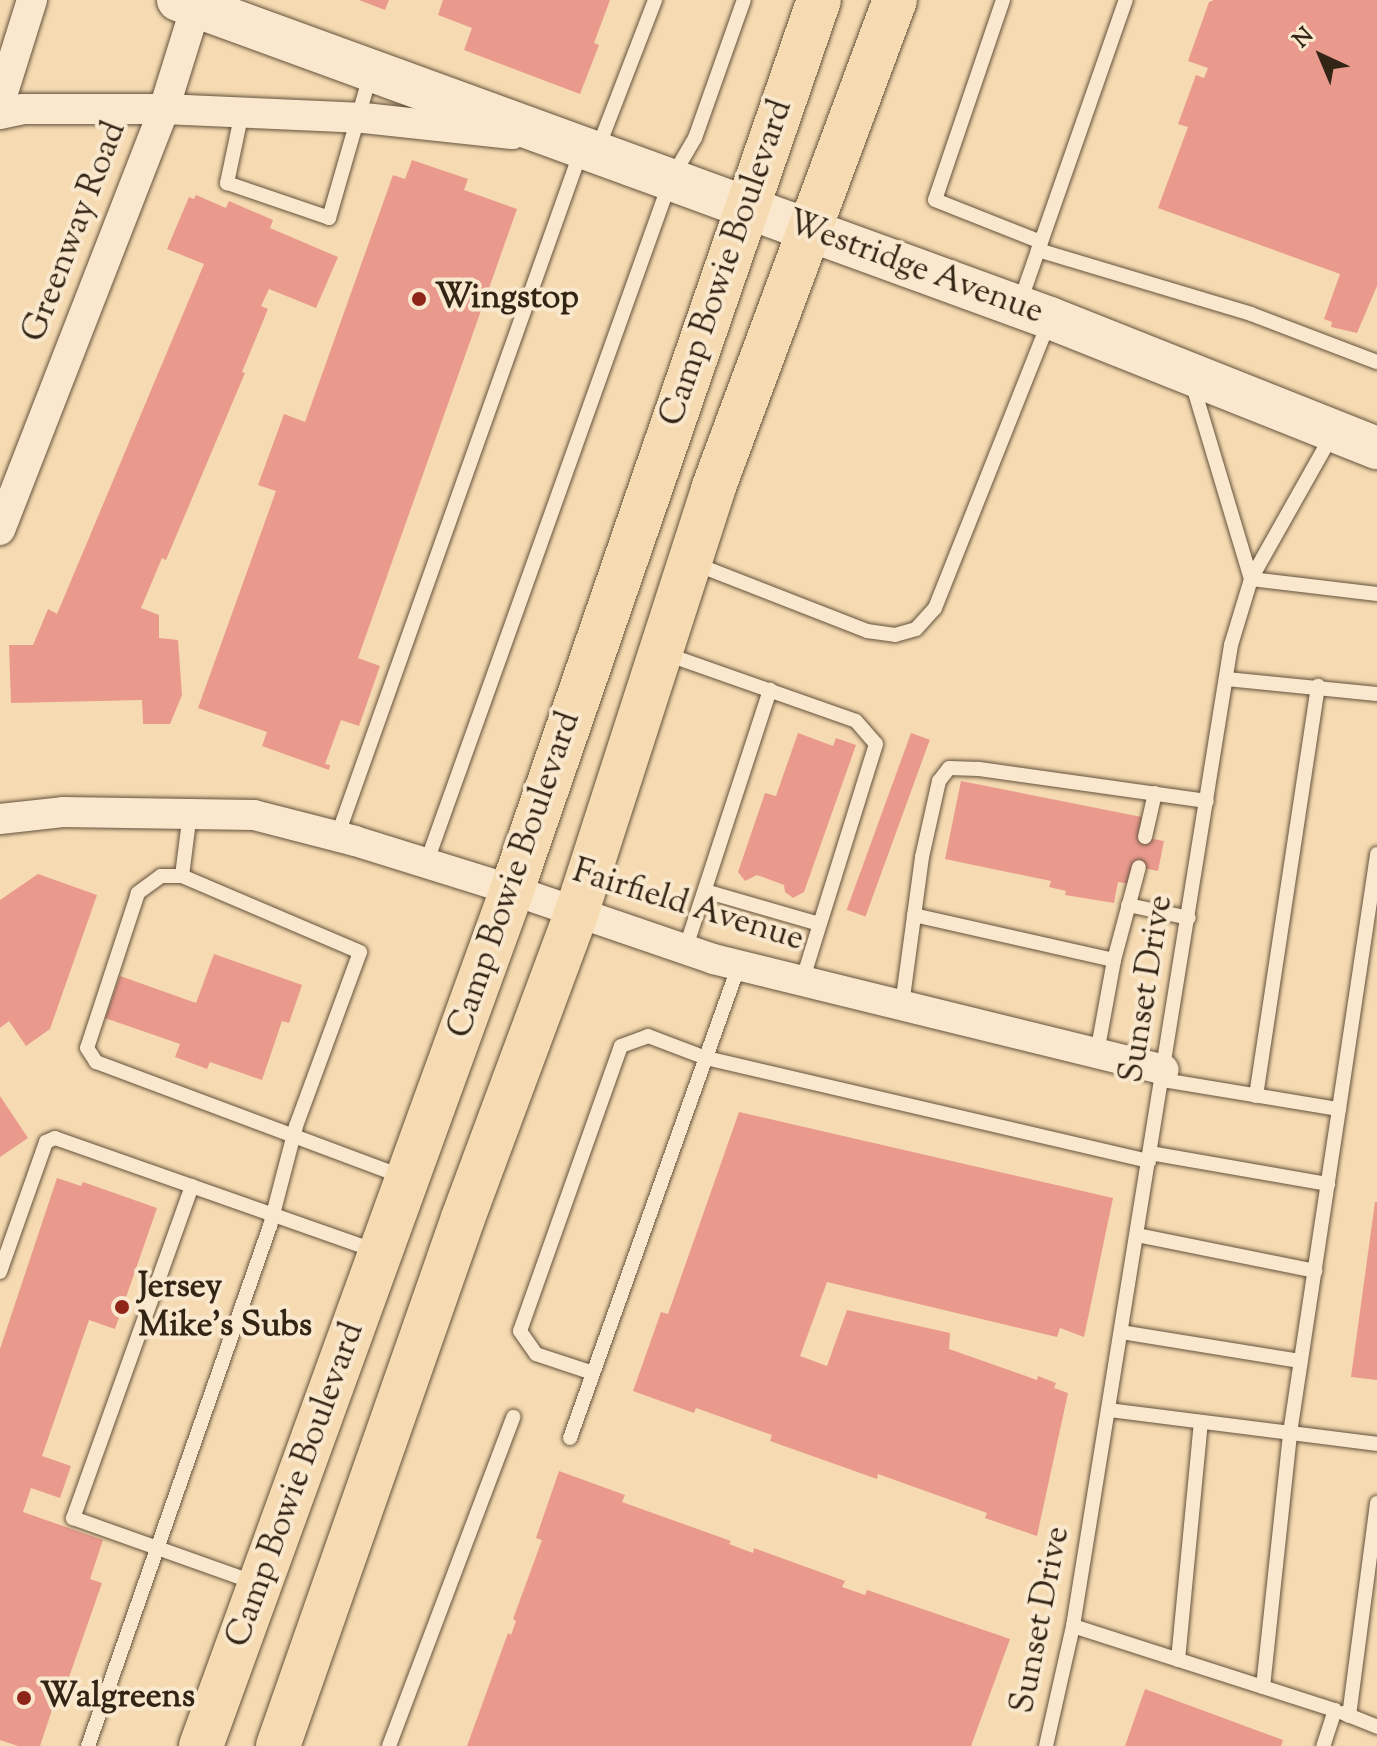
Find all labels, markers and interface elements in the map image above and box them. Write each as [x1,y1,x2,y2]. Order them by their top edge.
north arrow [1281,16,1361,96]
text: N [1287,21,1322,56]
street label: Camp Bowie Boulevard [652,94,802,432]
street label: Greenway Road [14,116,136,348]
street label: Westridge Avenue [781,203,1049,333]
place label: Wingstop [435,279,579,319]
marker: Wingstop [410,290,428,308]
street label: Camp Bowie Boulevard [440,706,590,1044]
street label: Fairfield Avenue [568,851,808,961]
street label: Sunset Drive [1112,892,1182,1086]
place label: Jersey Mike's Subs [138,1267,312,1346]
marker: Jersey Mike's Subs [113,1298,131,1316]
street label: Camp Bowie Boulevard [218,1317,374,1653]
street label: Sunset Drive [1003,1523,1079,1717]
place label: Walgreens [40,1678,195,1718]
marker: Walgreens [15,1689,33,1707]

